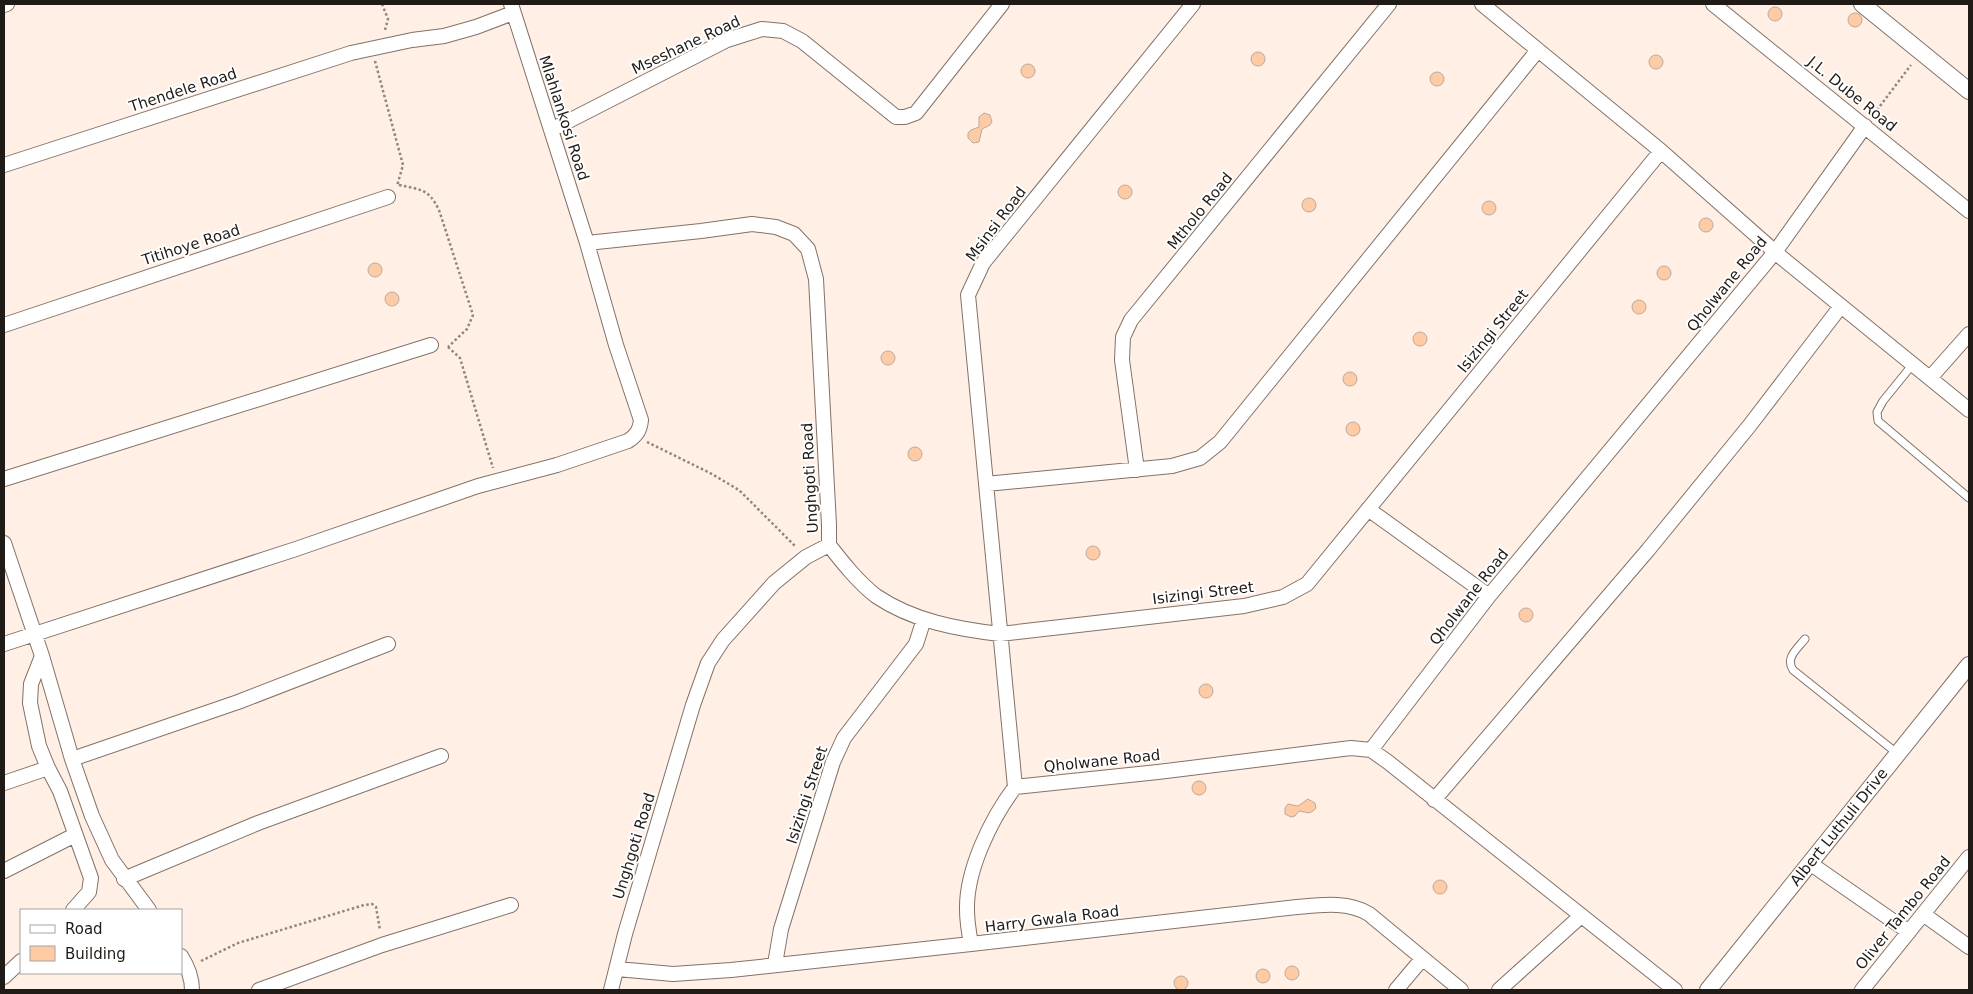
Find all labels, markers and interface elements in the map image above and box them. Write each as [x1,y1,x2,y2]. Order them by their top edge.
street label: Mseshane Road [629,12,743,78]
street label: J.L. Dube Road [1803,52,1900,135]
street label: Mlahlankosi Road [535,53,593,183]
street label: Thendele Road [126,64,239,116]
street label: Mtholo Road [1164,169,1236,253]
street label: Msinsi Road [962,183,1030,265]
street label: Titihoye Road [139,221,242,270]
street label: Qholwane Road [1683,233,1771,335]
street label: Isizingi Street [1454,286,1532,376]
street label: Unghgoti Road [798,422,822,534]
street label: Qholwane Road [1426,545,1512,649]
street label: Isizingi Street [1151,578,1255,608]
street label: Isizingi Street [783,744,831,846]
street label: Qholwane Road [1043,746,1161,776]
street label: Albert Luthuli Drive [1786,765,1892,889]
street label: Unghgoti Road [609,790,659,902]
street label: Oliver Tambo Road [1852,853,1954,973]
street label: Harry Gwala Road [984,902,1120,936]
legend [20,909,182,974]
text: Road [65,920,103,938]
text: Building [65,945,126,963]

